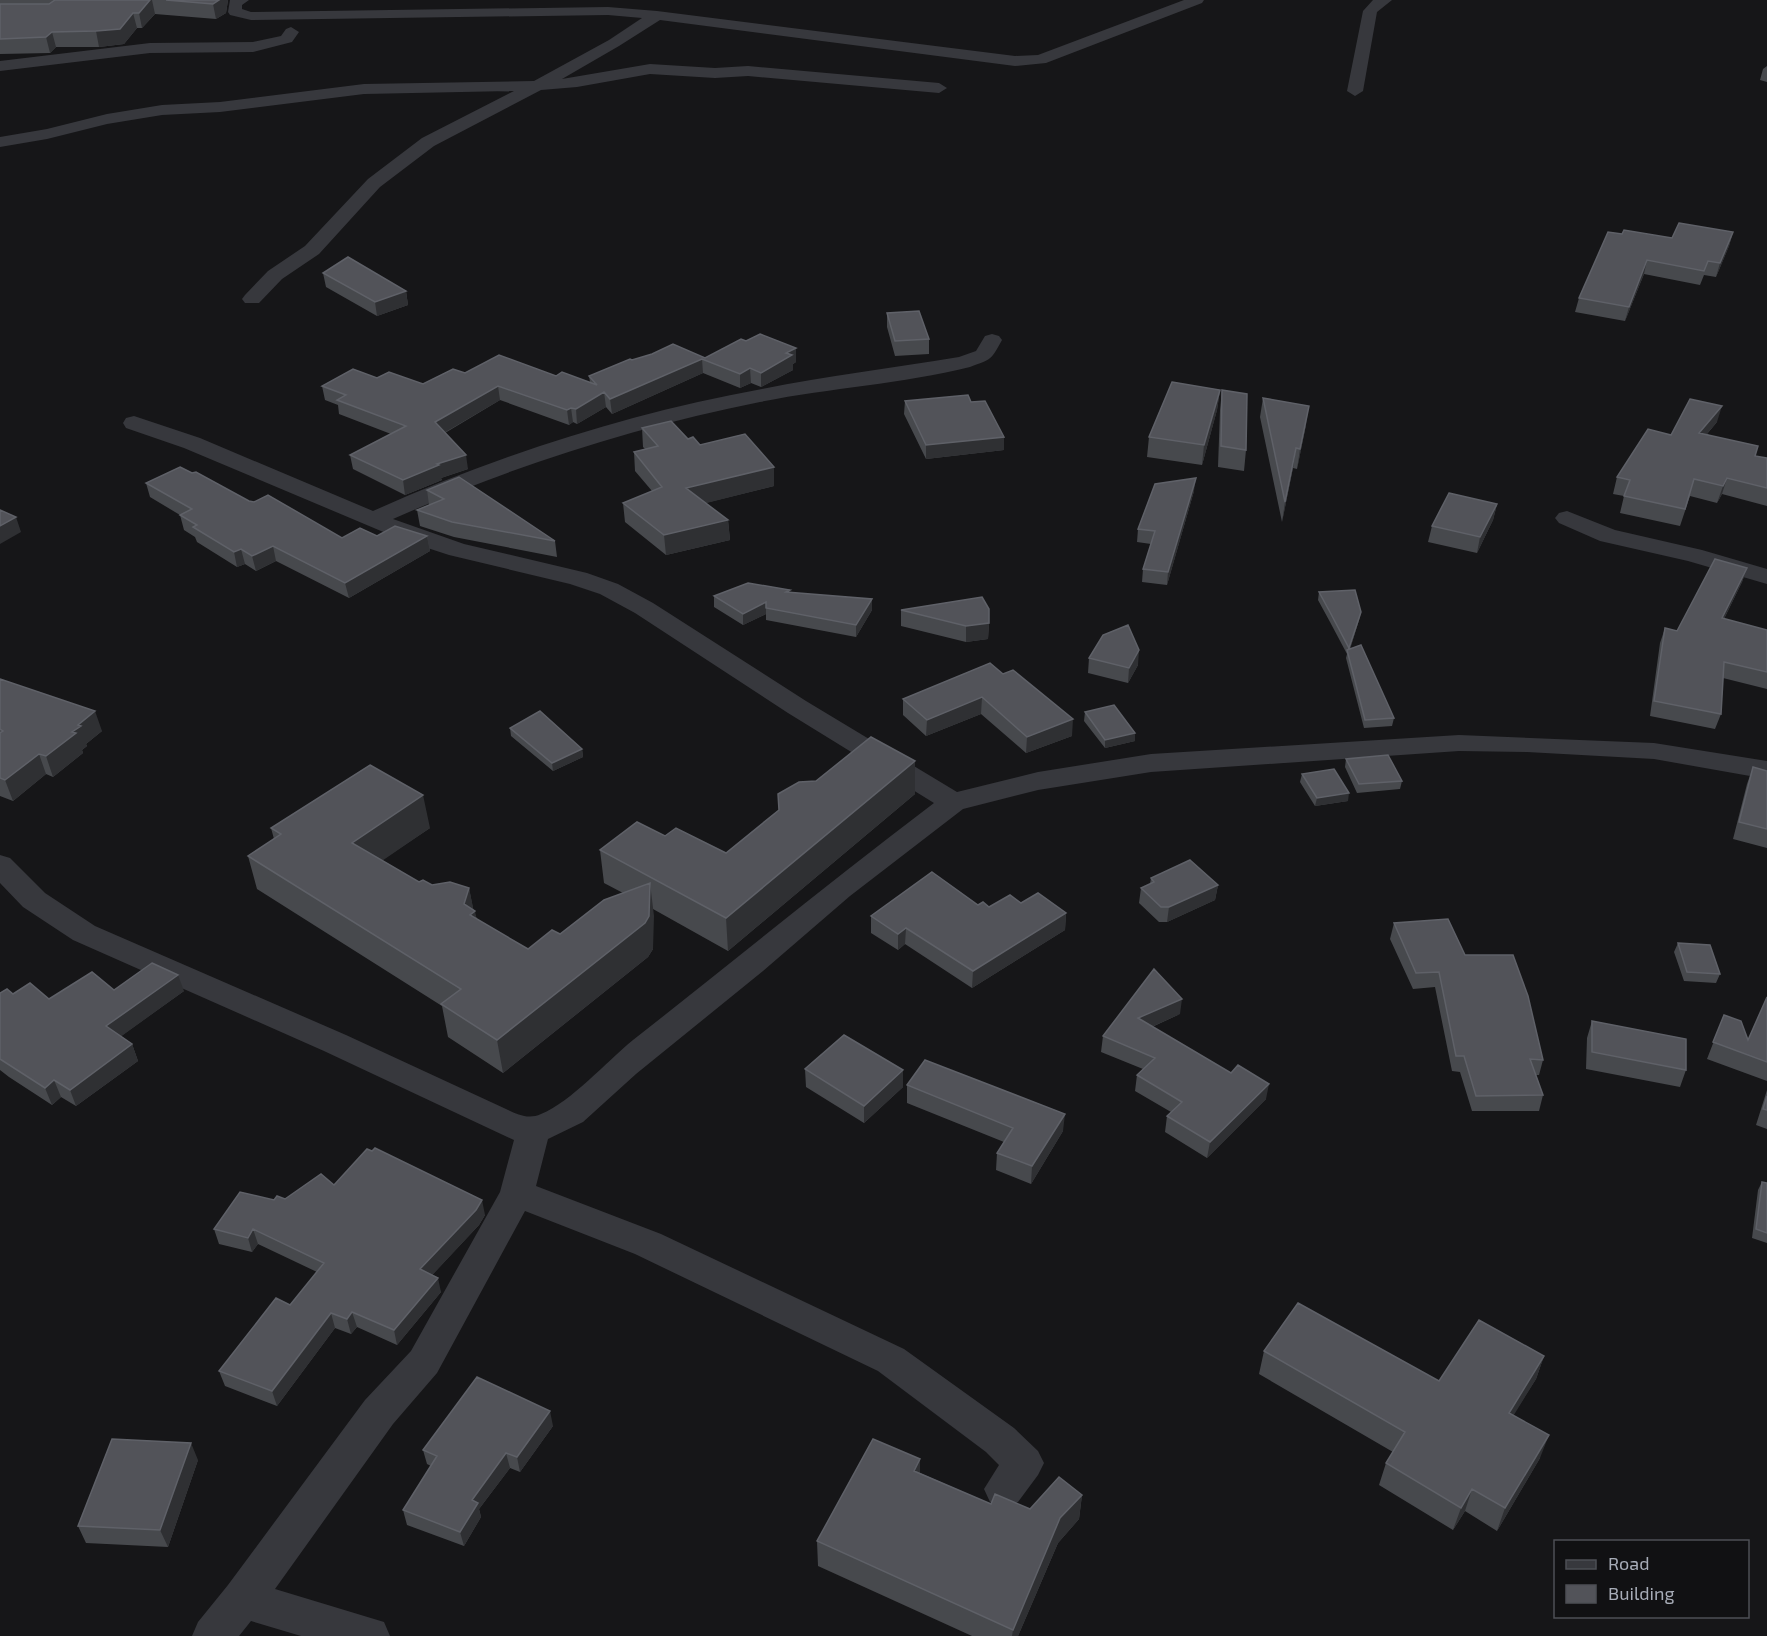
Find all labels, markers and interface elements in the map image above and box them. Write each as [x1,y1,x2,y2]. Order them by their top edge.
legend [1554,1540,1749,1618]
text: Road [1608,1552,1649,1574]
text: Building [1608,1582,1675,1604]

